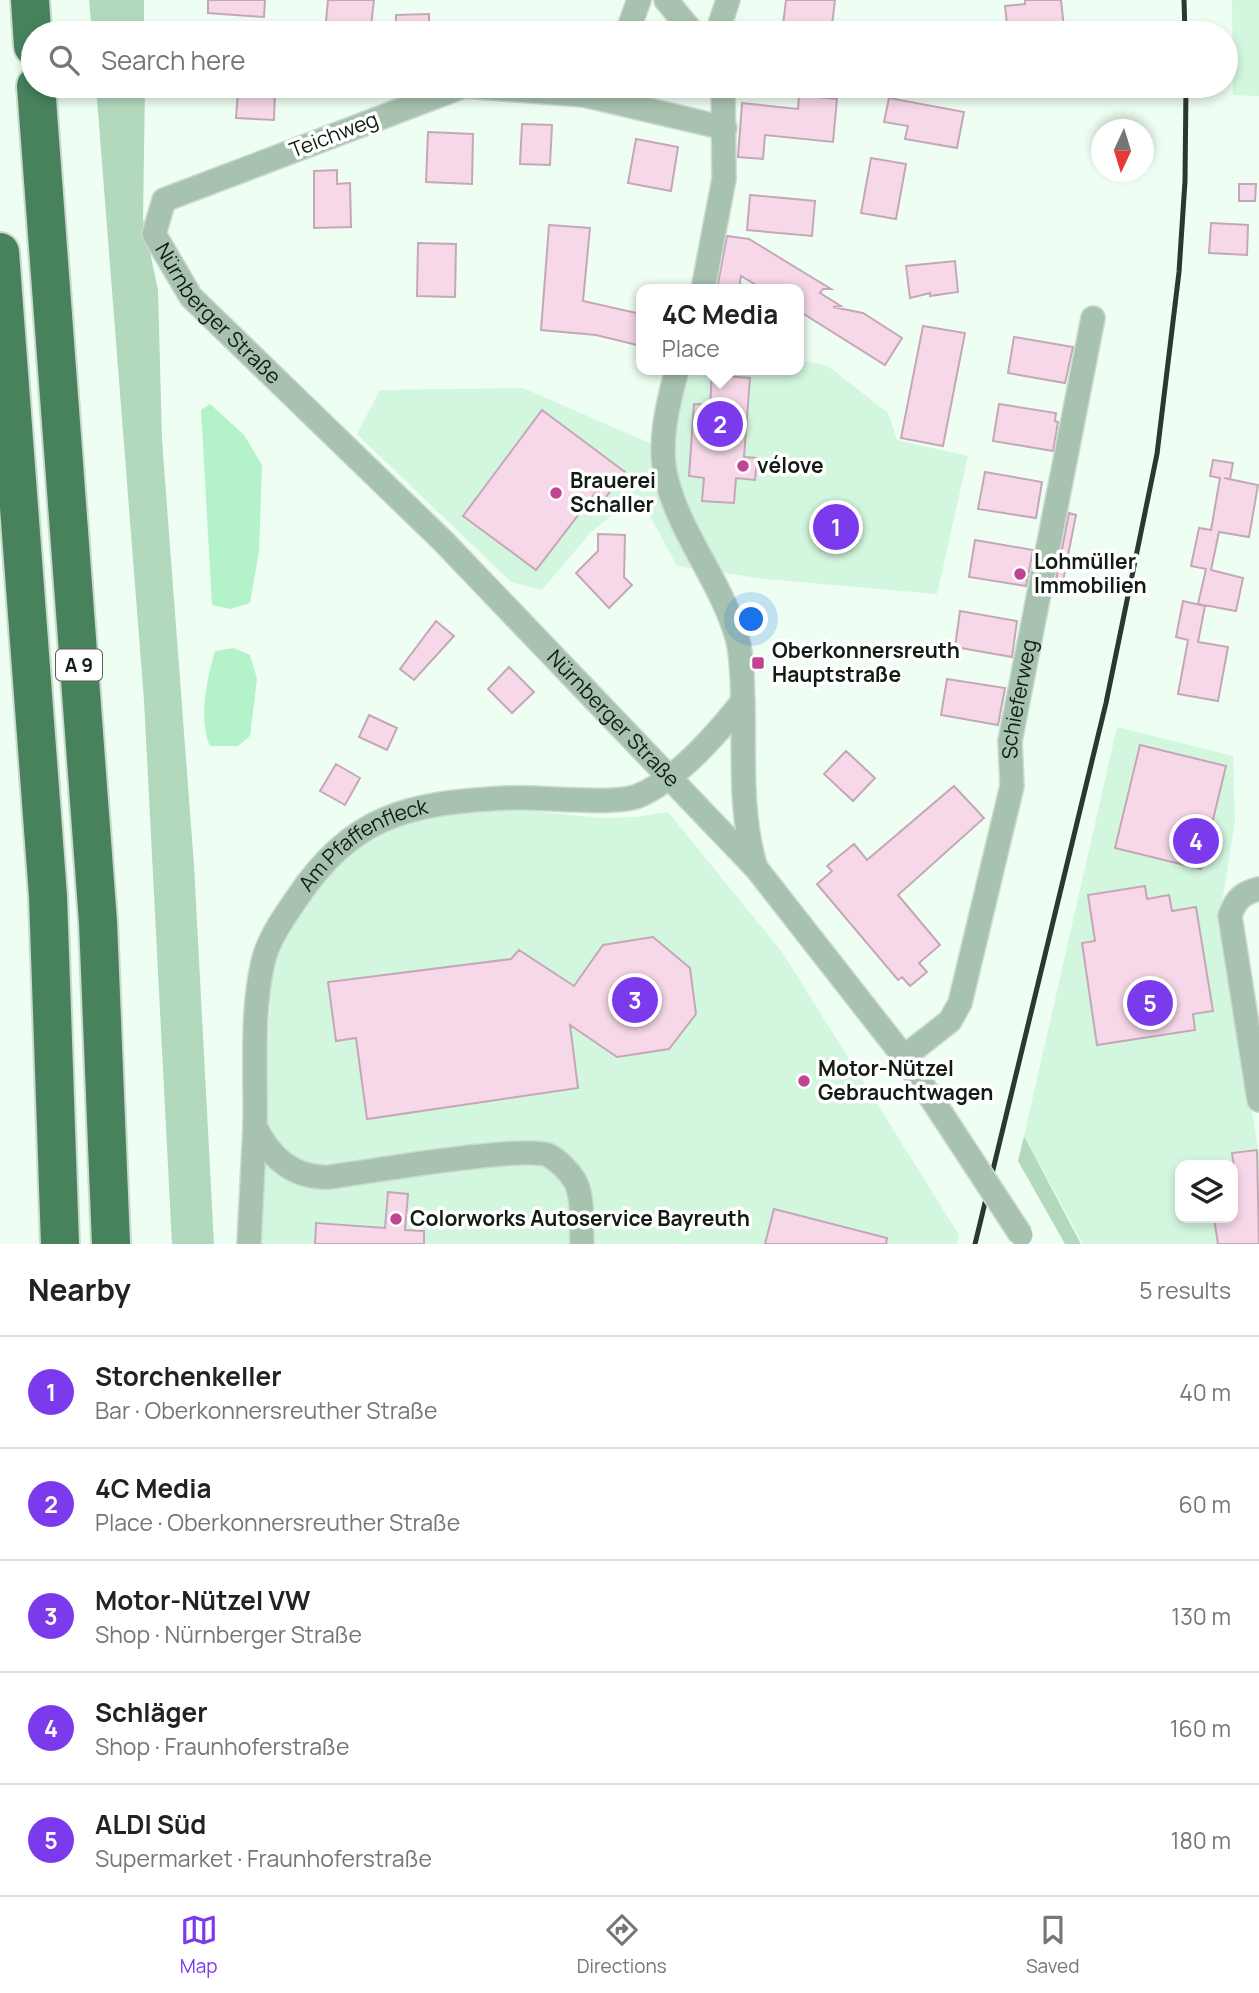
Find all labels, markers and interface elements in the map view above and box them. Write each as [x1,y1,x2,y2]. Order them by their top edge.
search box [21,21,1238,98]
icon: search [45,41,83,79]
text: Search here [101,42,246,78]
street label: Teichweg [285,104,382,164]
north arrow [1091,119,1154,182]
street label: Nürnberger Straße [149,237,288,390]
popup [636,284,804,375]
text: 4C Media [662,296,778,332]
text: Place [662,332,720,364]
pin: 2 [697,398,743,450]
place label: vélove [757,451,824,479]
marker: vélove [735,458,751,474]
place label: Brauerei Schaller [570,466,656,518]
marker: Brauerei Schaller [548,485,564,501]
pin: 1 [813,501,859,553]
place label: Lohmüller Immobilien [1034,547,1147,599]
marker: Lohmüller Immobilien [1012,566,1028,582]
your location [734,602,768,636]
place label: Oberkonnersreuth Hauptstraße [772,636,960,688]
street label: Schieferweg [994,636,1043,760]
street label: Nürnberger Straße [541,643,686,793]
road number: A 9 [56,650,102,680]
marker: Oberkonnersreuth Hauptstraße [750,655,766,671]
street label: Am Pfaffenfleck [292,791,431,896]
pin: 4 [1173,815,1219,867]
pin: 3 [612,974,658,1026]
pin: 5 [1127,977,1173,1029]
place label: Motor-Nützel Gebrauchtwagen [818,1054,993,1106]
marker: Motor-Nützel Gebrauchtwagen [796,1073,812,1089]
map controls [1175,1160,1238,1223]
button: layers [1175,1160,1238,1223]
place label: Colorworks Autoservice Bayreuth [410,1204,750,1232]
marker: Colorworks Autoservice Bayreuth [388,1211,404,1227]
text: Nearby [28,1269,131,1310]
text: 5 results [1139,1274,1231,1306]
text: Storchenkeller [95,1358,282,1394]
text: 1 [46,1376,56,1408]
text: 40 m [1179,1376,1231,1408]
text: Bar · Oberkonnersreuther Straße [95,1394,438,1426]
text: 4C Media [95,1470,211,1506]
text: 2 [44,1488,58,1520]
text: 60 m [1179,1488,1231,1520]
text: Place · Oberkonnersreuther Straße [95,1506,460,1538]
text: Motor-Nützel VW [95,1582,310,1618]
text: 3 [44,1600,58,1632]
text: 130 m [1171,1600,1231,1632]
text: Shop · Nürnberger Straße [95,1618,362,1650]
text: Schläger [95,1694,208,1730]
text: 4 [44,1712,58,1744]
text: 160 m [1170,1712,1231,1744]
text: Shop · Fraunhoferstraße [95,1730,349,1762]
text: ALDI Süd [95,1806,206,1842]
text: 5 [44,1824,58,1856]
text: 180 m [1171,1824,1231,1856]
text: Supermarket · Fraunhoferstraße [95,1842,432,1874]
tab: Map [180,1911,218,1979]
tab: Directions [577,1911,667,1979]
tab: Saved [1026,1911,1079,1979]

